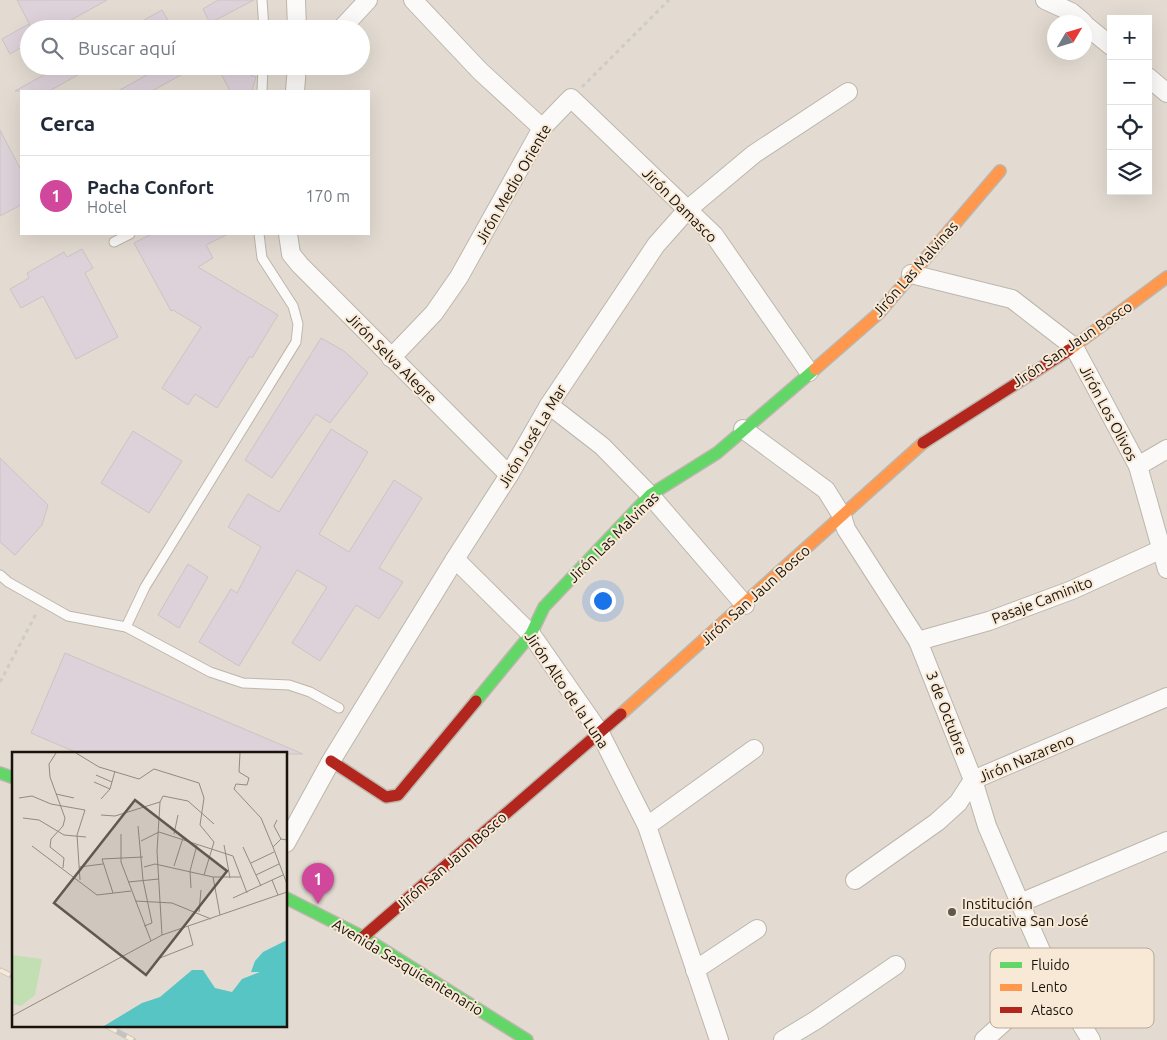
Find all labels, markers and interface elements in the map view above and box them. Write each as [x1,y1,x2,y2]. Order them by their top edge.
north arrow [1047,15,1092,60]
map controls [1107,15,1152,195]
button: + [1107,15,1152,60]
search box [20,20,370,75]
icon: search [38,34,66,62]
text: Buscar aquí [78,37,176,59]
button: − [1107,60,1152,105]
button: locate [1107,105,1152,150]
text: Cerca [40,111,95,135]
street label: Jirón Medio Oriente [472,121,554,247]
button: layers [1107,150,1152,195]
street label: Jirón Damasco [639,164,721,246]
text: Pacha Confort [87,176,214,198]
text: 1 [51,187,61,205]
text: 170 m [305,187,350,205]
text: Hotel [87,198,127,216]
street label: Jirón Las Malvinas [869,218,961,320]
street label: Jirón San Jaun Bosco [1009,297,1135,391]
street label: Jirón Selva Alegre [343,309,441,407]
street label: Jirón Los Olivos [1077,362,1141,464]
street label: Jirón José La Mar [495,381,570,491]
street label: Jirón Las Malvinas [564,488,662,586]
street label: Jirón San Jaun Bosco [697,541,813,649]
street label: Pasaje Caminito [989,573,1095,627]
your location [590,588,616,614]
street label: Jirón Alto de la Luna [522,628,612,752]
street label: 3 de Octubre [923,669,971,757]
street label: Jirón Nazareno [976,730,1076,786]
inset map [12,752,288,1028]
street label: Jirón San Jaun Bosco [392,808,510,914]
pin: 1 [302,863,334,904]
place label: Institución Educativa San José [962,895,1089,929]
marker: Institución Educativa San José [946,906,958,918]
street label: Avenida Sesquicentenario [329,915,487,1019]
legend [990,948,1154,1028]
text: Fluido [1031,957,1070,973]
text: Lento [1031,979,1068,995]
text: Atasco [1031,1002,1074,1018]

